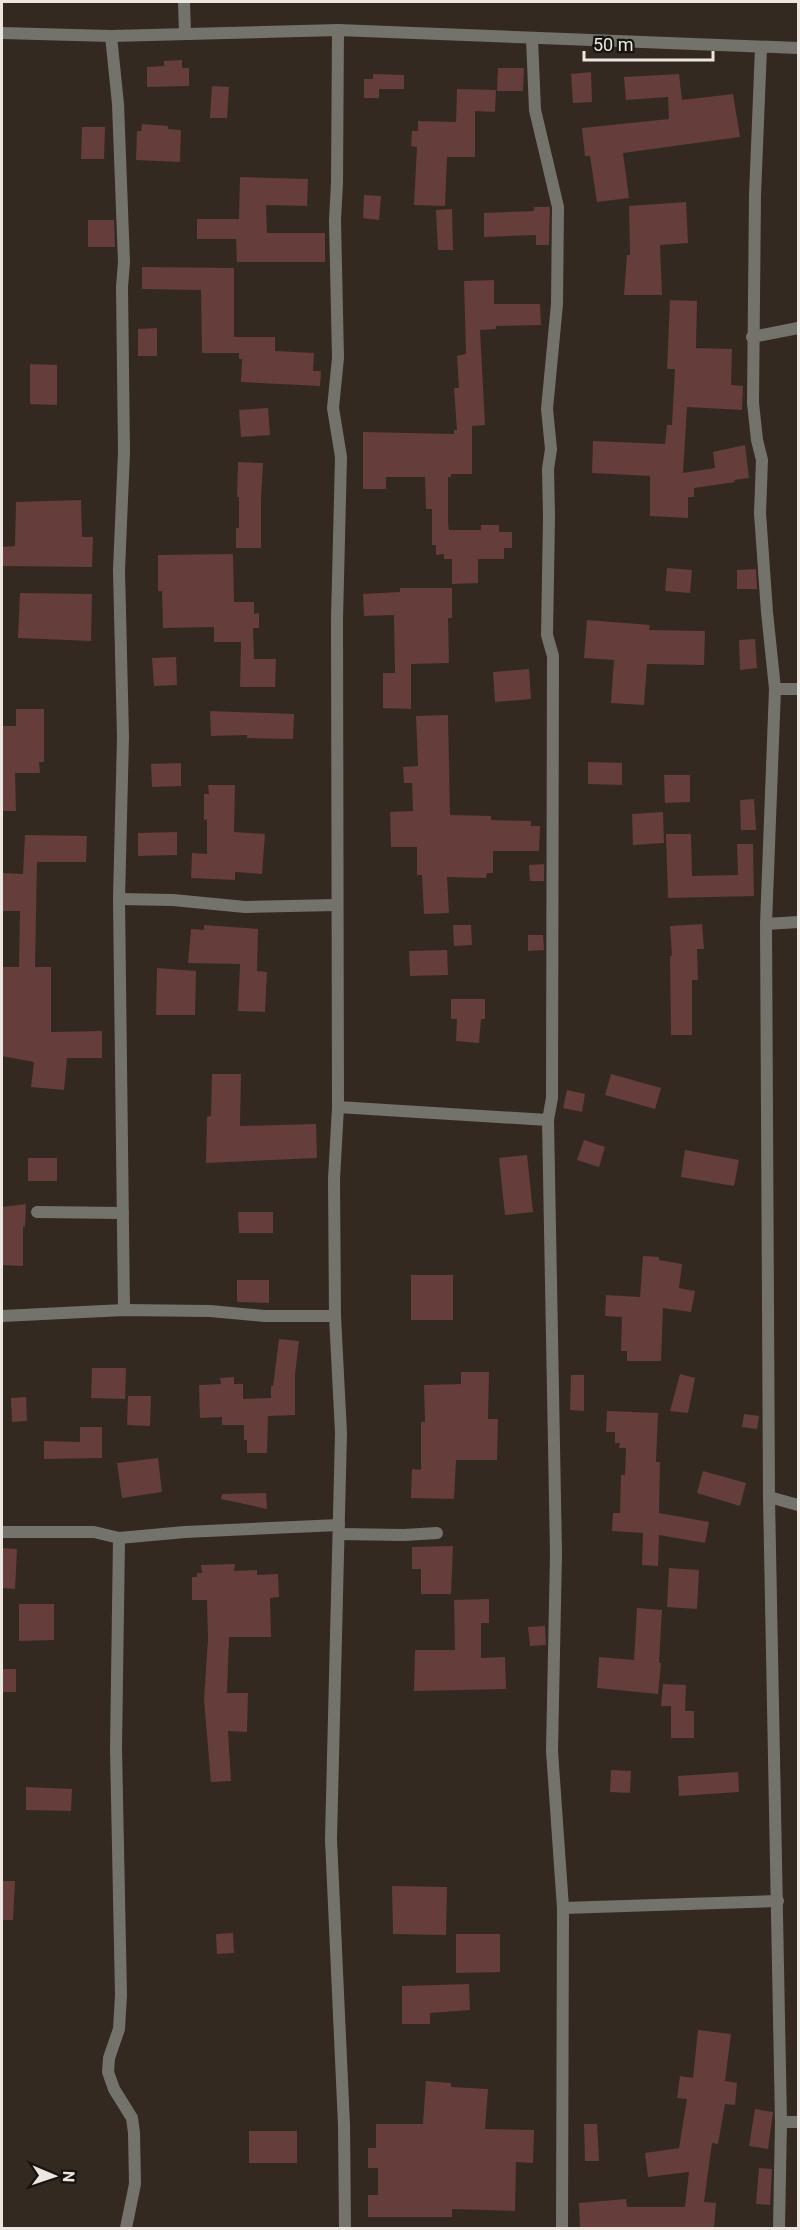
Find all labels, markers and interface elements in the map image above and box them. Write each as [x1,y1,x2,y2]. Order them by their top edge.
scale bar [584,24,713,62]
text: 50 m [593,34,633,55]
north arrow [24,2146,84,2206]
text: N [59,2171,78,2182]

